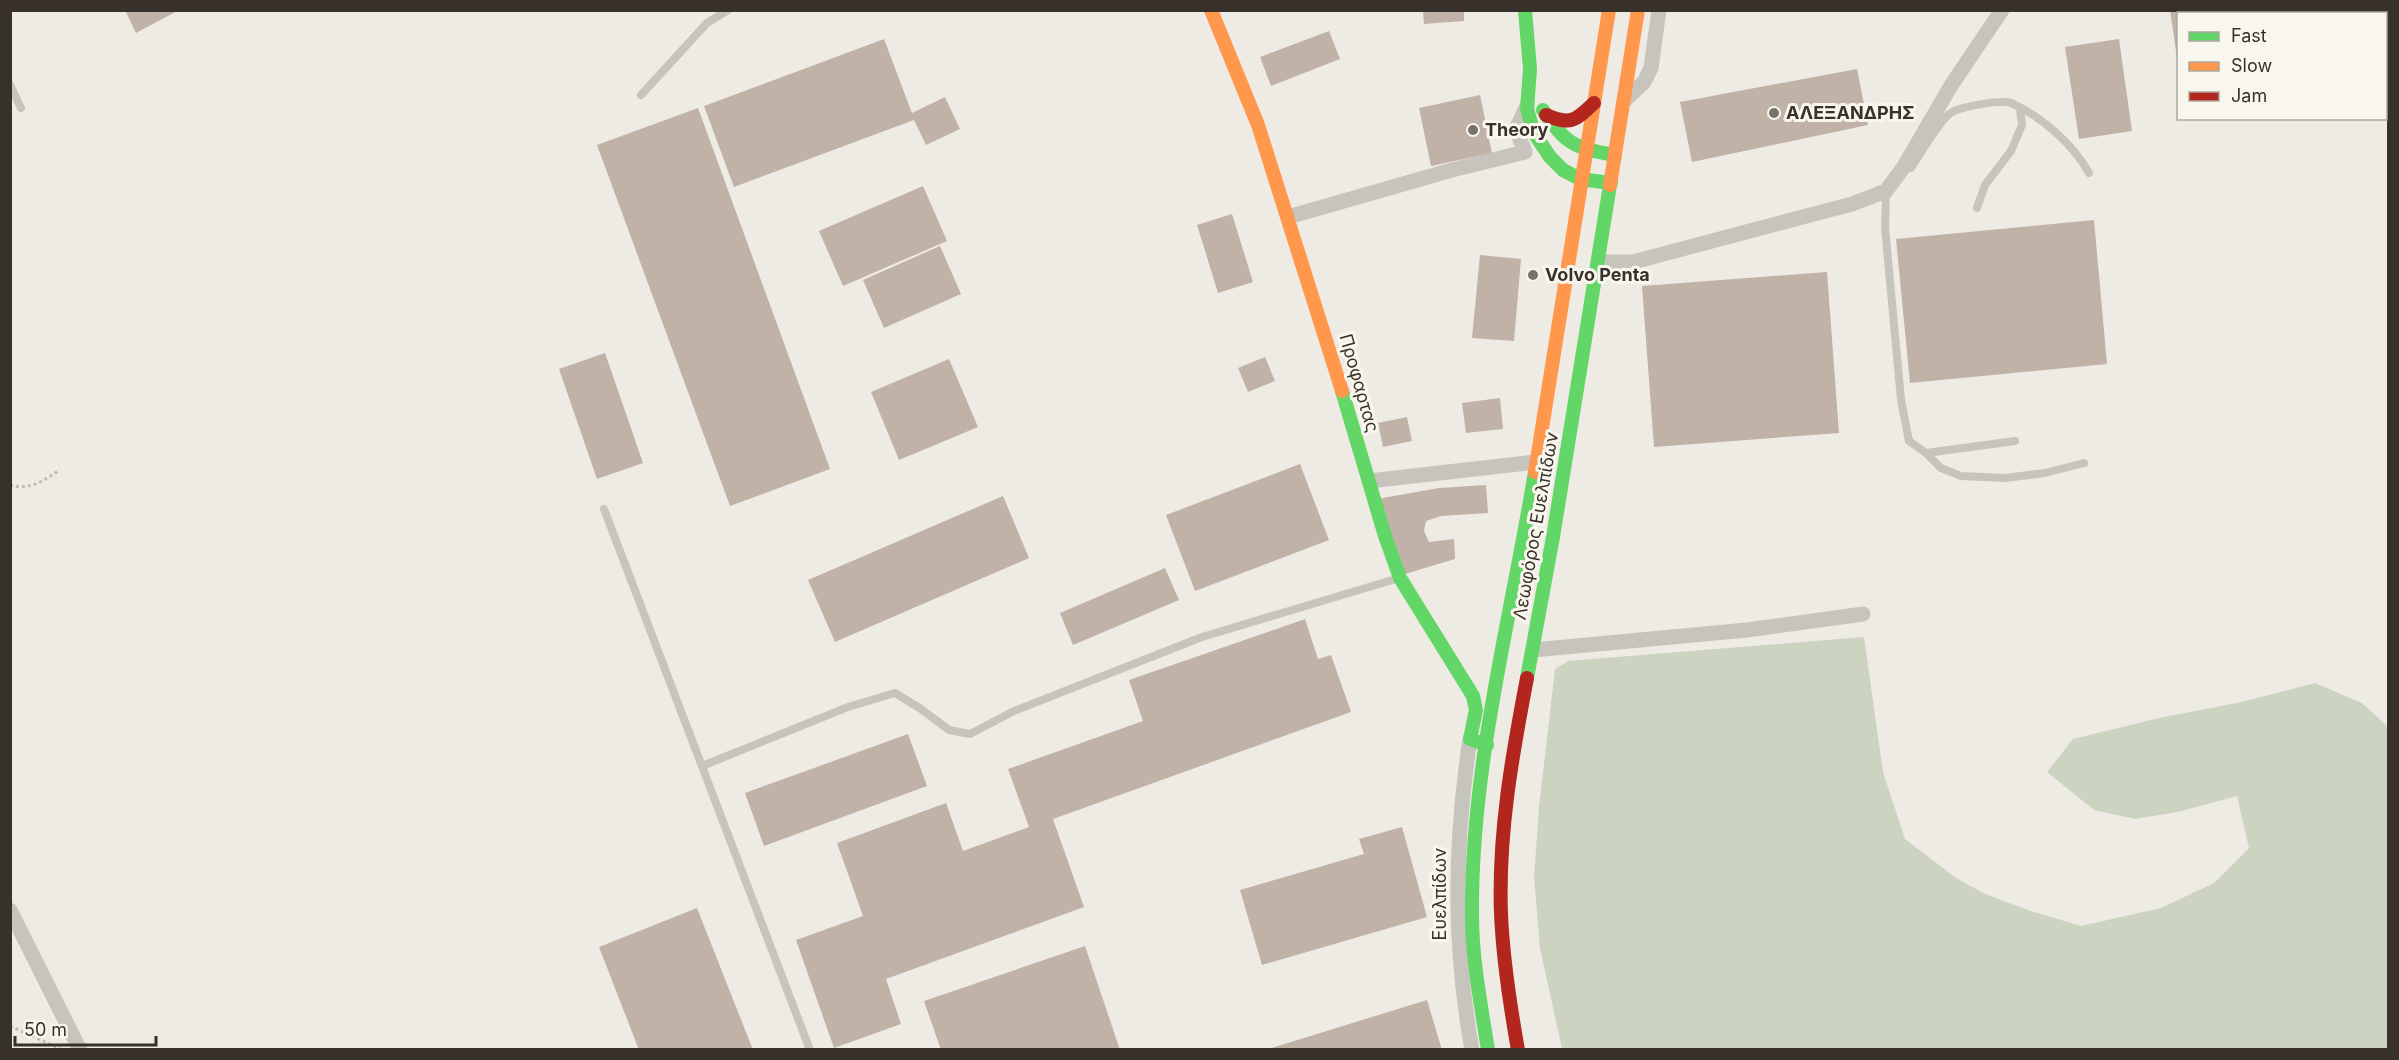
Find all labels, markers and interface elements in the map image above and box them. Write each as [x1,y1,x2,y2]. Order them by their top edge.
legend [2177,12,2387,120]
text: Fast [2231,25,2267,46]
text: Slow [2231,55,2272,76]
text: Jam [2231,85,2267,106]
place label: ΑΛΕΞΑΝΔΡΗΣ [1786,102,1915,123]
marker: ΑΛΕΞΑΝΔΡΗΣ [1767,106,1781,120]
place label: Theory [1485,119,1549,140]
marker: Theory [1466,123,1480,137]
place label: Volvo Penta [1545,264,1650,285]
marker: Volvo Penta [1526,268,1540,282]
street label: Προφαρτας [1335,331,1384,435]
street label: Λεωφόρος Ευελπίδων [1509,430,1562,621]
street label: Ευελπίδων [1429,847,1450,940]
scale bar [15,1009,156,1047]
text: 50 m [24,1019,67,1040]

